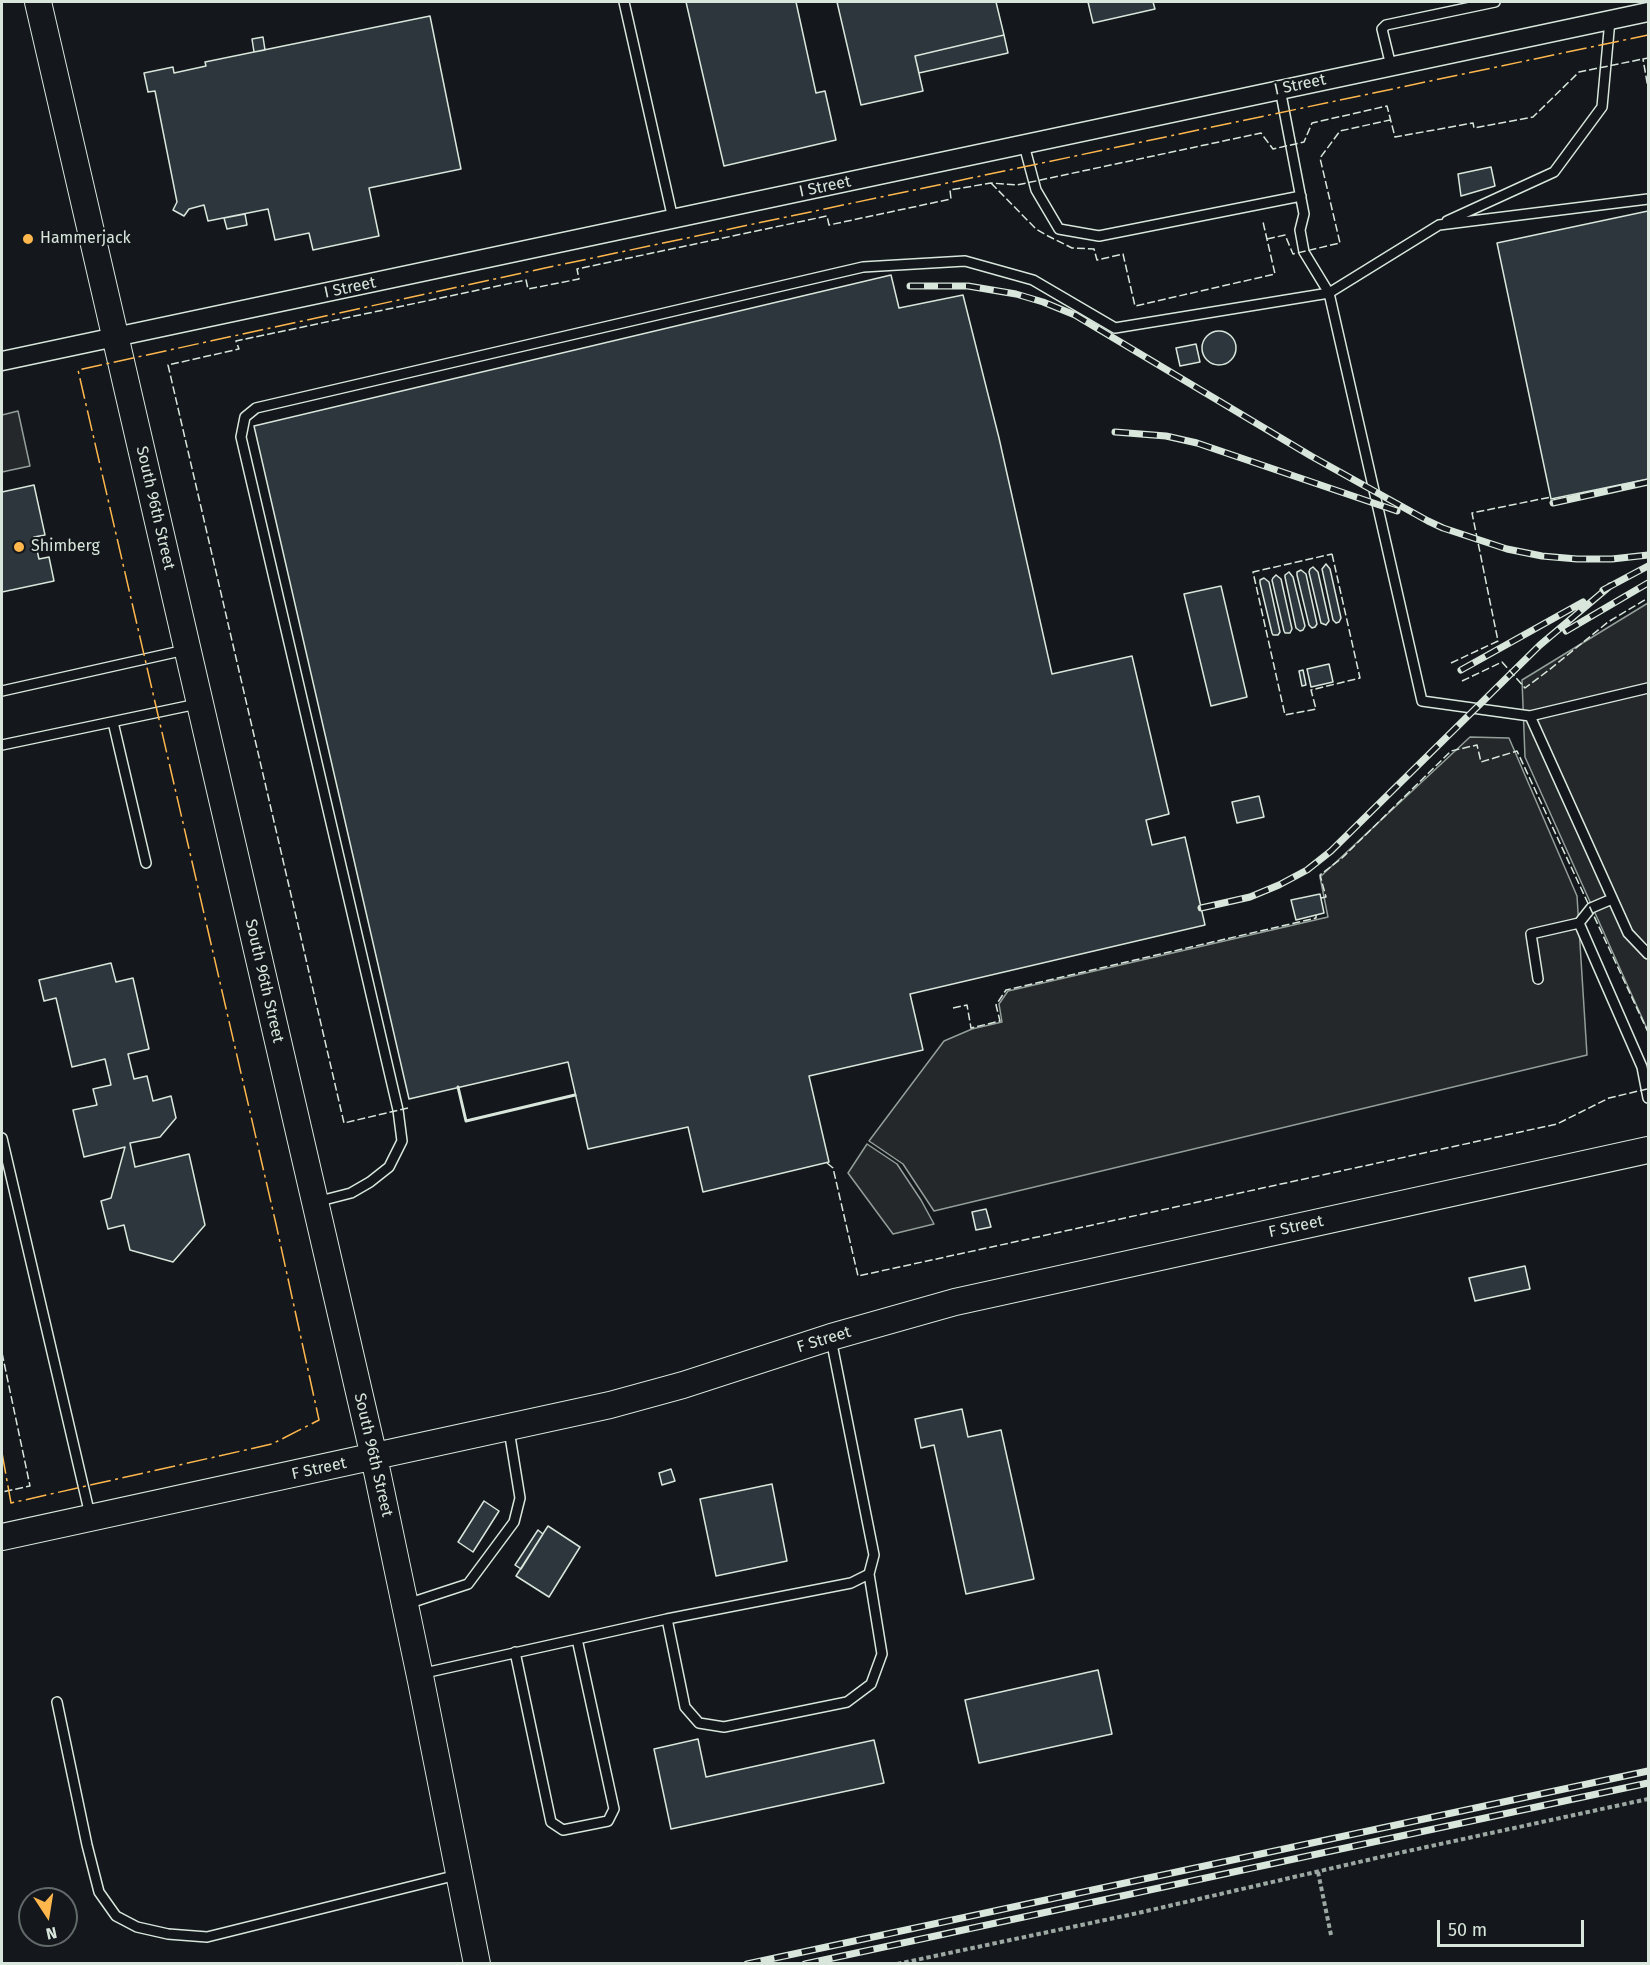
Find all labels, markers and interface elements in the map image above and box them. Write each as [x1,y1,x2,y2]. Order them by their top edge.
street label: I Street [1272,70,1328,100]
street label: I Street [797,172,853,202]
place label: Hammerjack [40,229,131,249]
marker: Hammerjack [21,232,35,246]
street label: I Street [322,273,378,303]
street label: South 96th Street [131,444,179,572]
place label: Shimberg [31,537,100,557]
marker: Shimberg [12,540,26,554]
street label: South 96th Street [240,917,288,1045]
street label: F Street [1267,1212,1325,1242]
street label: F Street [795,1323,853,1357]
street label: South 96th Street [349,1391,397,1519]
street label: F Street [290,1454,348,1484]
north arrow [18,1887,78,1947]
scale bar [1440,1908,1587,1946]
text: 50 m [1448,1919,1487,1941]
text: N [44,1923,59,1944]

